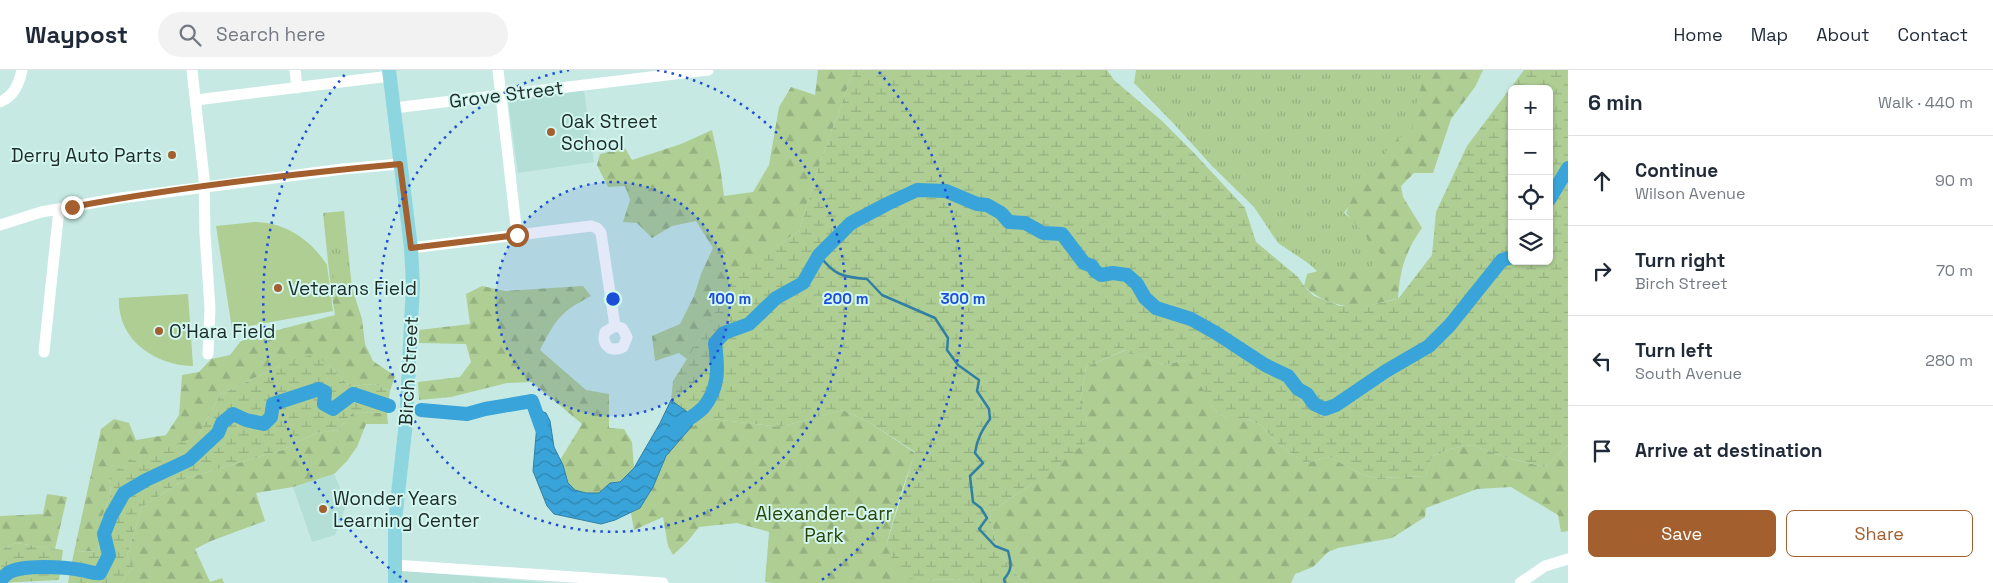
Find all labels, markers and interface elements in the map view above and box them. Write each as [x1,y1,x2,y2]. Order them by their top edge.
search box [158,12,508,57]
text: Waypost [25,19,128,50]
icon: search [176,21,204,49]
text: Search here [216,22,326,47]
text: Home [1674,23,1723,46]
text: Map [1751,23,1788,46]
text: About [1816,23,1870,46]
text: Contact [1898,23,1968,46]
street label: Grove Street [448,75,565,114]
map controls [1508,85,1553,265]
button: + [1508,85,1553,130]
text: 6 min [1588,89,1643,116]
text: Walk · 440 m [1878,92,1973,113]
place label: Oak Street School [561,109,658,156]
marker: Oak Street School [545,126,557,138]
button: − [1508,130,1553,175]
place label: Derry Auto Parts [11,143,162,168]
marker: Derry Auto Parts [166,149,178,161]
text: Continue [1635,158,1718,183]
icon: ahead [1588,167,1616,195]
text: 90 m [1935,170,1973,191]
button: locate [1508,175,1553,220]
text: Wilson Avenue [1635,183,1745,204]
route end [61,196,84,219]
button: layers [1508,220,1553,265]
route start [506,224,529,247]
text: Turn right [1635,248,1725,273]
icon: right [1588,257,1616,285]
text: 70 m [1936,260,1973,281]
text: Birch Street [1635,273,1728,294]
place label: Veterans Field [288,276,417,301]
marker: Veterans Field [272,282,284,294]
text: 100 m [709,289,751,308]
text: 200 m [824,289,868,308]
text: 300 m [940,289,986,308]
centre of rings [604,290,622,308]
street label: Birch Street [393,315,424,427]
place label: O'Hara Field [169,319,275,344]
marker: O'Hara Field [153,325,165,337]
text: Turn left [1635,338,1713,363]
icon: left [1588,347,1616,375]
text: 280 m [1925,350,1973,371]
text: South Avenue [1635,363,1742,384]
icon: arrive [1588,437,1616,465]
text: Arrive at destination [1635,438,1823,463]
place label: Wonder Years Learning Center [333,486,479,533]
park label: Alexander-Carr Park [755,501,893,548]
marker: Wonder Years Learning Center [317,503,329,515]
button: Save [1588,510,1776,557]
button: Share [1786,510,1973,557]

